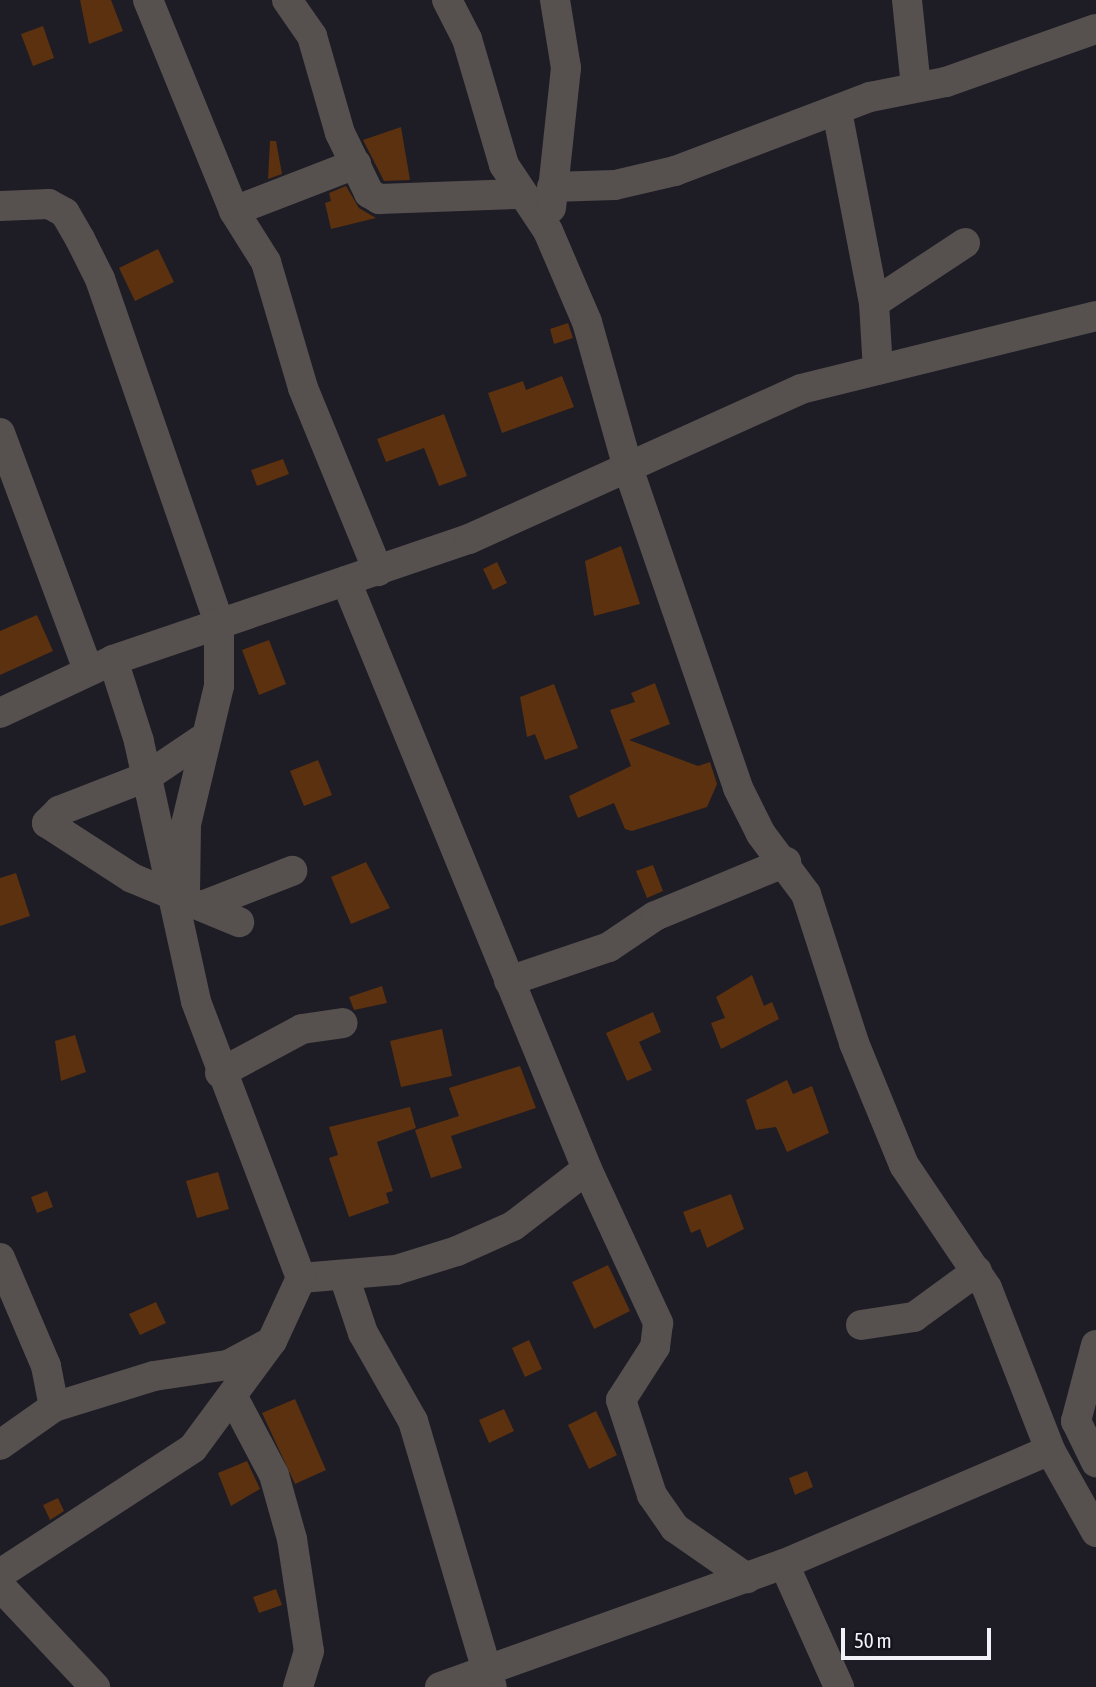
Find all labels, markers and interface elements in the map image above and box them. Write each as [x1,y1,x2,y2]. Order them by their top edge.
scale bar [844,1614,995,1658]
text: 50 m [854,1628,892,1652]

